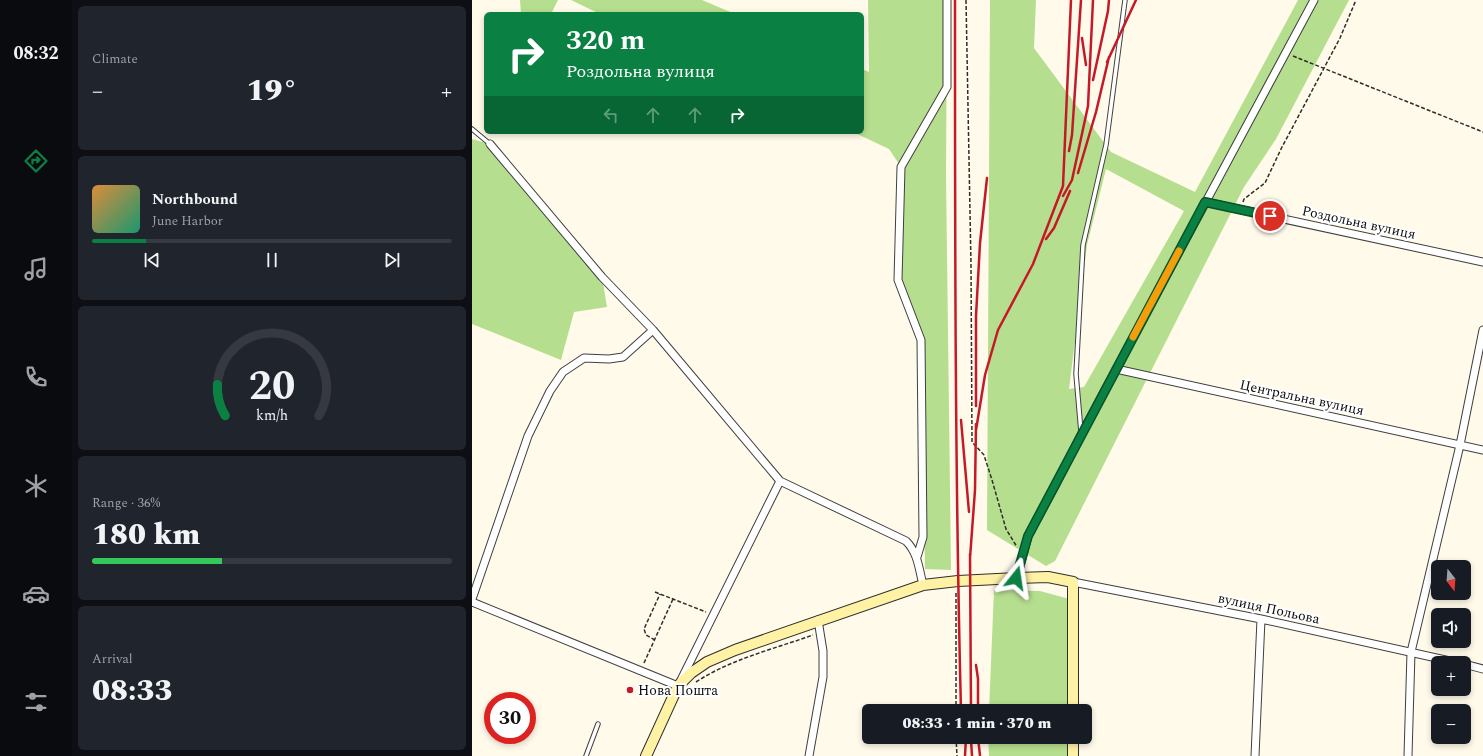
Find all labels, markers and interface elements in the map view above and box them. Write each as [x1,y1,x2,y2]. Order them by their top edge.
text: 320 m [566,19,645,62]
icon: right [500,28,552,80]
text: 08:32 [13,40,59,67]
text: Climate [92,49,138,69]
text: Роздольна вулиця [566,58,715,85]
text: 19° [247,68,298,114]
text: − [92,75,103,108]
text: + [441,75,452,108]
icon: left [600,104,622,126]
icon: ahead [642,104,664,126]
icon: ahead [684,104,706,126]
icon: right [726,104,748,126]
icon: directions [22,147,50,175]
text: Northbound [152,188,238,211]
pin [1253,199,1287,233]
street label: Роздольна вулиця [1300,200,1418,245]
icon: arrive [1259,205,1281,227]
text: June Harbor [152,211,223,231]
icon: previous [141,249,163,271]
icon: pause [261,249,283,271]
icon: next [381,249,403,271]
icon: music [22,255,50,283]
text: 20 [249,355,295,418]
icon: phone [22,363,50,391]
street label: Центральна вулиця [1238,374,1366,421]
text: km/h [256,405,288,427]
icon: climate [22,472,50,500]
text: Range · 36% [92,493,160,513]
text: 180 km [92,512,200,558]
position arrow [995,557,1037,599]
north arrow [1431,560,1471,600]
map controls [1431,560,1471,744]
icon: car [22,580,50,608]
street label: вулиця Польова [1216,587,1322,630]
button: sound [1431,608,1471,648]
text: Arrival [92,649,133,669]
button: + [1431,656,1471,696]
text: 08:33 [92,668,172,714]
place label: Нова Пошта [638,680,718,701]
marker: Нова Пошта [625,685,635,695]
icon: filters [22,688,50,716]
speed limit sign: 30 [484,692,536,744]
button: − [1431,704,1471,744]
text: 08:33 · 1 min · 370 m [903,712,1051,735]

